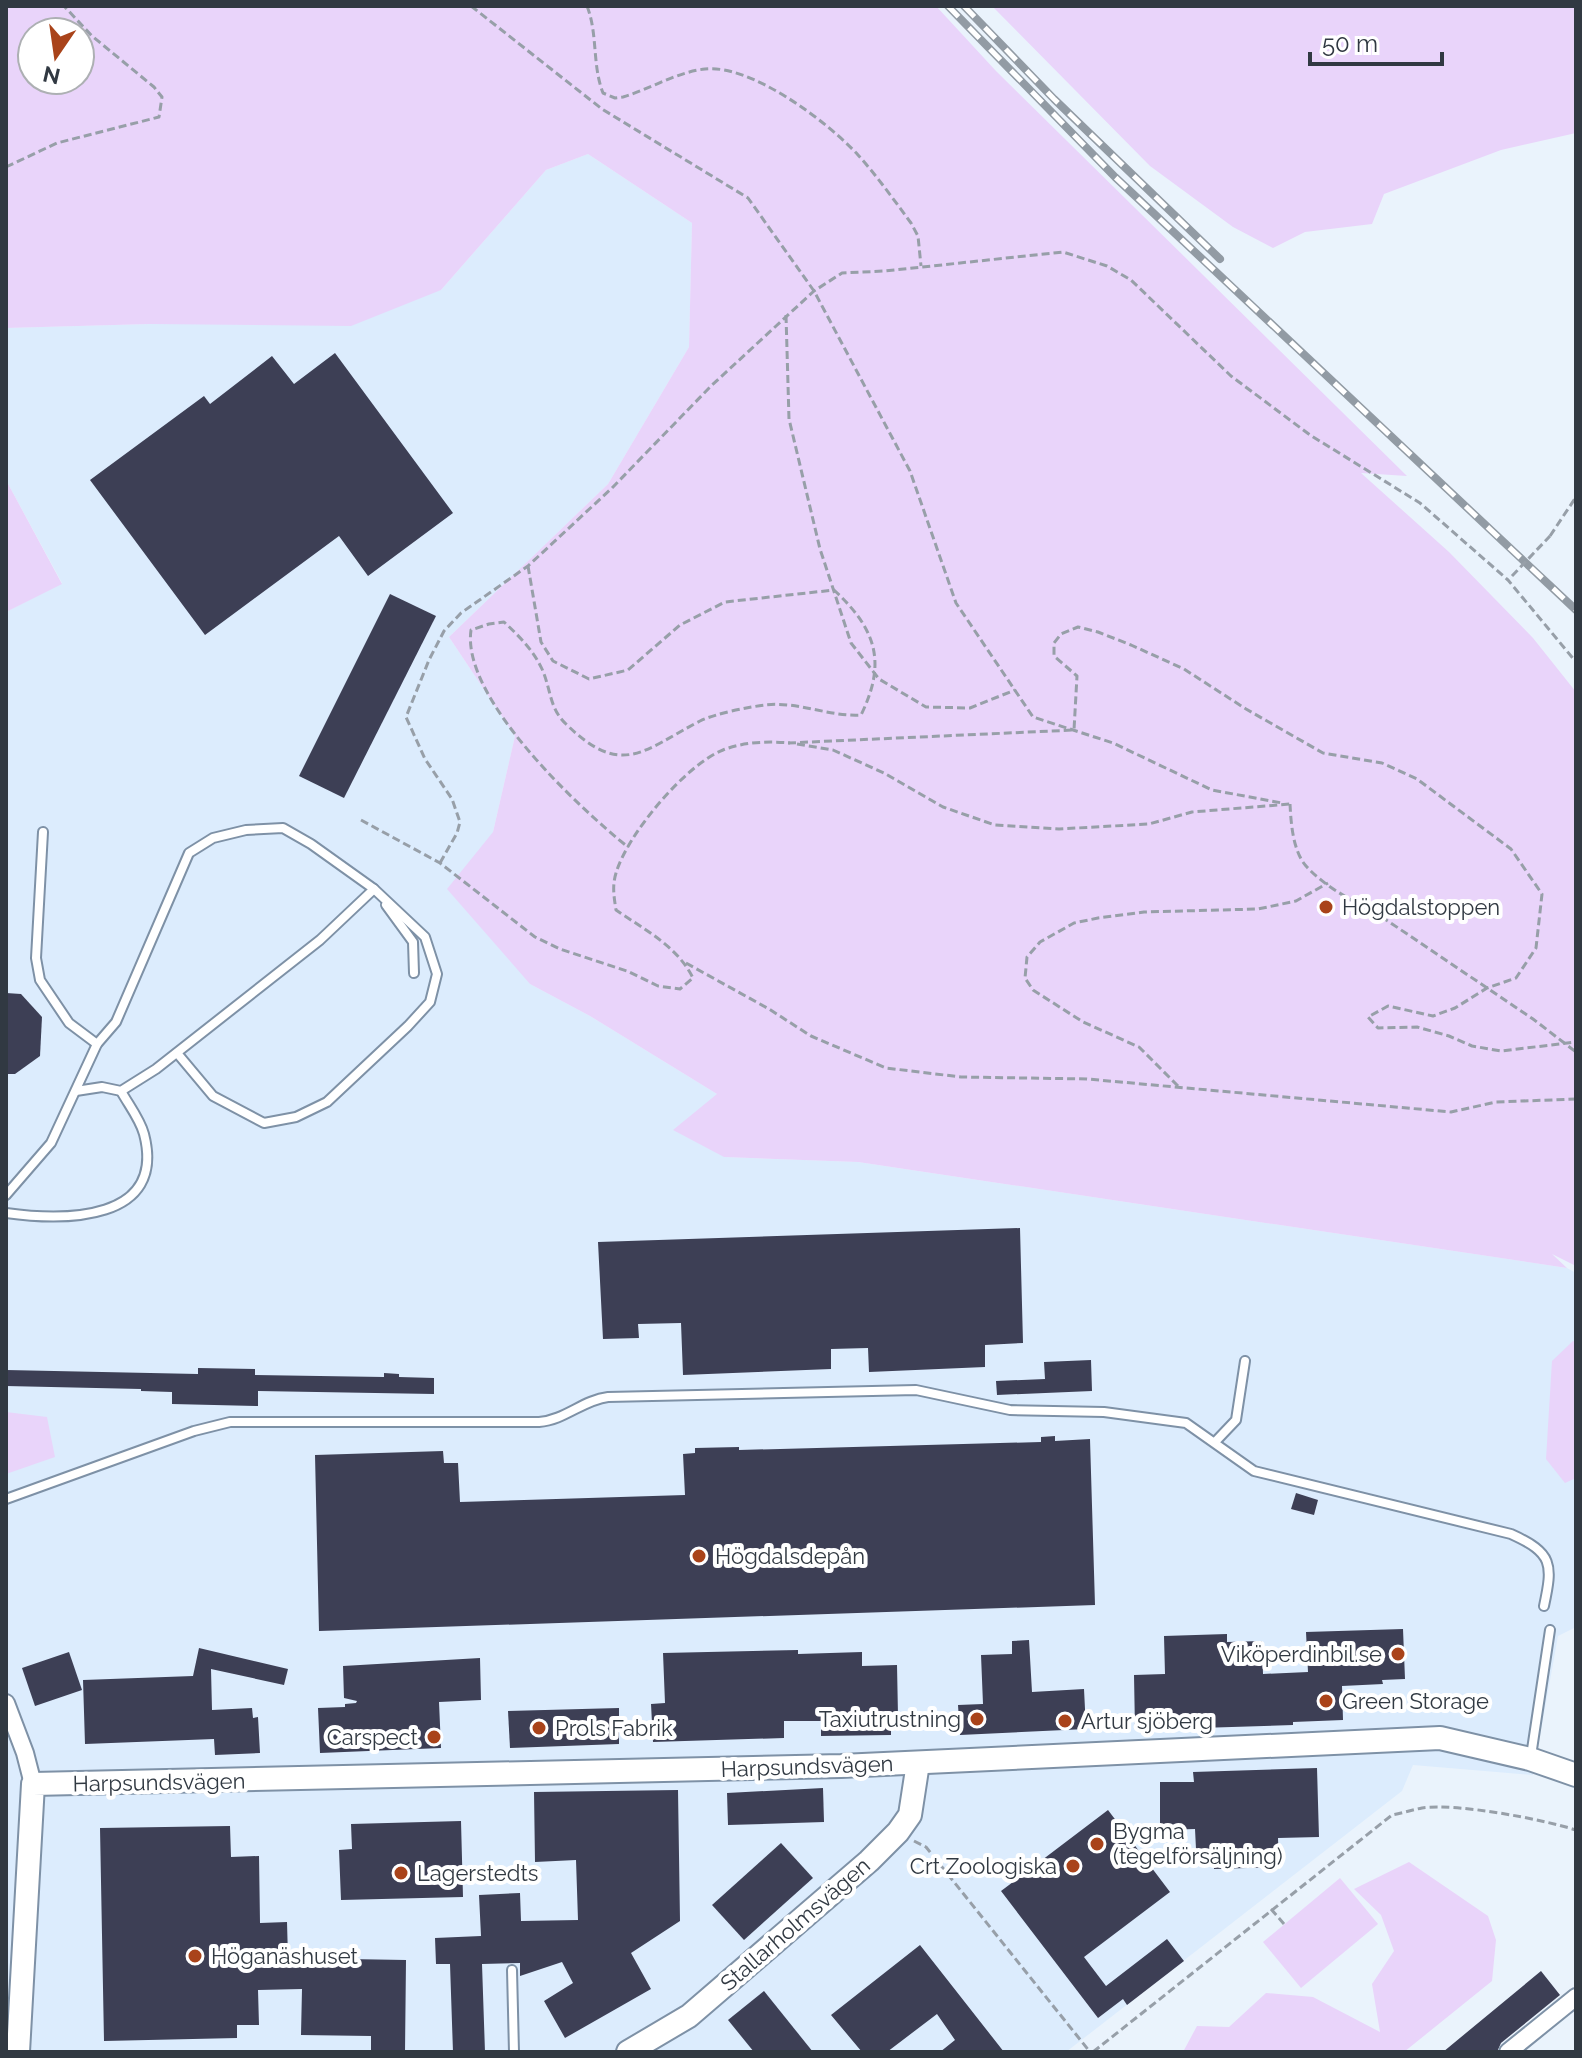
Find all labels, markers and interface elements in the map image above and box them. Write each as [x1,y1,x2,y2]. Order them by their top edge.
north arrow [16,16,96,96]
scale bar [1310,16,1442,66]
text: 50 m [1322,29,1378,58]
text: N [40,61,63,90]
place label: Högdalstoppen [1342,894,1500,920]
marker: Högdalstoppen [1317,898,1335,916]
place label: Högdalsdepån [715,1543,865,1569]
marker: Högdalsdepån [690,1547,708,1565]
place label: Viköperdinbil.se [1221,1641,1382,1667]
marker: Viköperdinbil.se [1389,1645,1407,1663]
place label: Green Storage [1342,1688,1489,1714]
marker: Green Storage [1317,1692,1335,1710]
place label: Taxiutrustning [819,1706,961,1732]
place label: Artur sjöberg [1081,1708,1213,1734]
marker: Taxiutrustning [968,1710,986,1728]
marker: Artur sjöberg [1056,1712,1074,1730]
place label: Prols Fabrik [555,1715,673,1741]
marker: Prols Fabrik [530,1719,548,1737]
place label: Carspect [327,1724,419,1750]
marker: Carspect [425,1728,443,1746]
street label: Harpsundsvägen [720,1750,894,1782]
street label: Harpsundsvägen [72,1767,246,1797]
place label: Bygma (tegelförsäljning) [1113,1818,1283,1869]
marker: Bygma (tegelförsäljning) [1088,1835,1106,1853]
street label: Stallarholmsvägen [715,1852,875,1996]
place label: Crt Zoologiska [910,1853,1057,1879]
marker: Crt Zoologiska [1064,1857,1082,1875]
place label: Lagerstedts [417,1860,538,1886]
marker: Lagerstedts [392,1864,410,1882]
place label: Höganäshuset [211,1943,358,1969]
marker: Höganäshuset [186,1947,204,1965]

